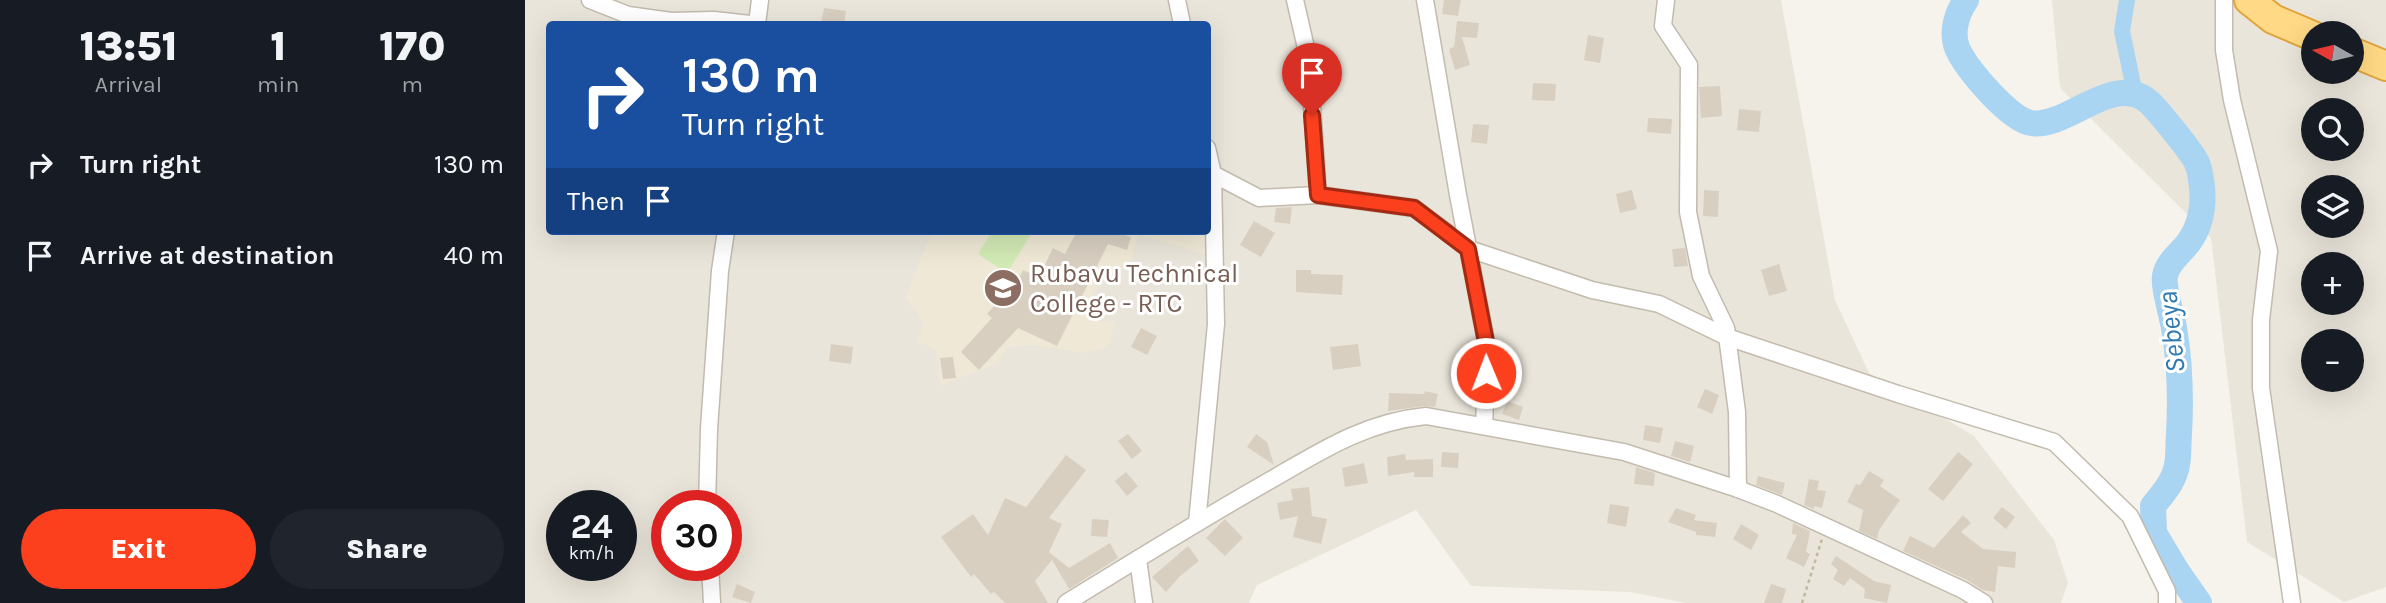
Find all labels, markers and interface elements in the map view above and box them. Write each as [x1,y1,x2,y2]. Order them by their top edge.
text: 13:51 [80,21,178,71]
text: 1 [270,21,286,71]
text: 170 [379,21,445,71]
north arrow [2301,21,2364,84]
map controls [2301,21,2364,392]
pin [1282,43,1342,115]
text: 130 m [682,47,820,104]
icon: right [567,49,658,140]
icon: arrive [1293,54,1331,92]
text: Arrival [95,71,162,98]
text: min [257,71,299,98]
text: m [401,71,423,98]
button: search [2301,98,2364,161]
text: Turn right [682,106,824,143]
icon: right [21,146,59,184]
text: Turn right [80,149,201,180]
text: 130 m [434,149,504,180]
button: layers [2301,175,2364,238]
icon: arrive [639,182,677,220]
text: Then [567,186,625,217]
icon: arrive [21,237,59,275]
text: Arrive at destination [80,240,334,271]
text: 40 m [444,240,504,271]
button: + [2301,252,2364,315]
place label: Rubavu Technical College - RTC [1030,258,1238,319]
school or university icon: Rubavu Technical College - RTC [982,267,1024,309]
water label: Sebeya [2150,289,2192,375]
button: − [2301,329,2364,392]
position arrow [1449,336,1523,410]
speed limit sign: 30 [651,490,742,581]
text: 24 [571,506,613,547]
button: Exit [21,509,256,589]
button: Share [270,509,504,589]
text: km/h [569,542,614,564]

